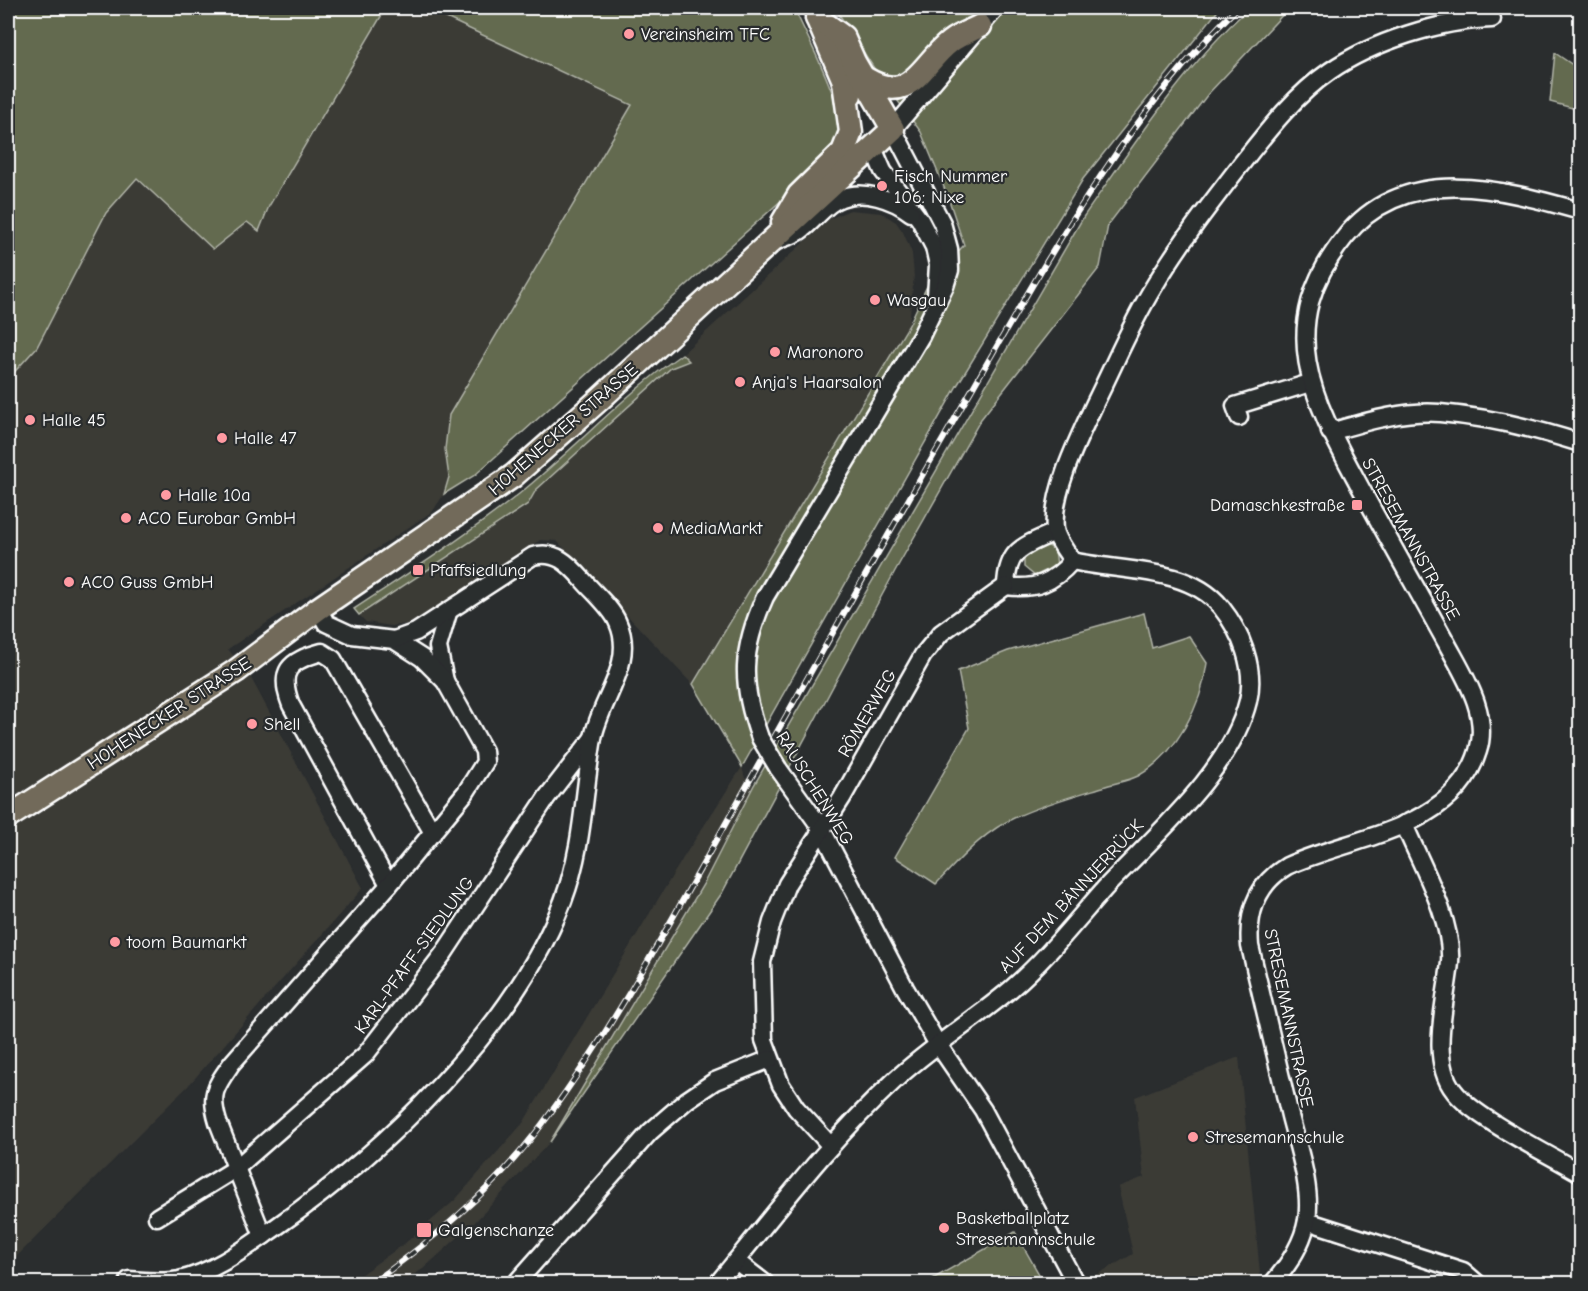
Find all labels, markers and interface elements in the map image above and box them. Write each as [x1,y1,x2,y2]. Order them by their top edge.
place label: Vereinsheim TFC [641,24,770,45]
marker: Vereinsheim TFC [622,27,636,41]
place label: Fisch Nummer 106: Nixe [894,166,1008,208]
marker: Fisch Nummer 106: Nixe [875,179,889,193]
place label: Wasgau [887,290,946,311]
marker: Wasgau [868,293,882,307]
place label: Maronoro [787,342,864,363]
marker: Maronoro [768,345,782,359]
street label: HOHENECKER STRASSE [484,359,642,500]
place label: Anja's Haarsalon [752,372,882,393]
marker: Anja's Haarsalon [733,375,747,389]
place label: Halle 45 [42,410,106,431]
marker: Halle 45 [23,413,37,427]
place label: Halle 47 [234,428,297,449]
marker: Halle 47 [215,431,229,445]
street label: STRESEMANNSTRASSE [1357,454,1464,624]
place label: Halle 10a [178,485,251,506]
marker: Halle 10a [159,488,173,502]
place label: Damaschkestraße [1210,495,1345,516]
marker: Damaschkestraße [1350,498,1364,512]
place label: ACO Eurobar GmbH [138,508,296,529]
marker: ACO Eurobar GmbH [119,511,133,525]
place label: MediaMarkt [670,518,763,539]
marker: MediaMarkt [651,521,665,535]
place label: Pfaffsiedlung [430,560,527,581]
marker: Pfaffsiedlung [411,563,425,577]
place label: ACO Guss GmbH [81,572,214,593]
marker: ACO Guss GmbH [62,575,76,589]
street label: HOHENECKER STRASSE [83,653,255,774]
street label: RÖMERWEG [834,665,901,761]
place label: Shell [264,714,301,735]
marker: Shell [245,717,259,731]
street label: RAUSCHENWEG [771,728,858,849]
street label: AUF DEM BÄNNJERRÜCK [995,815,1148,977]
street label: KARL-PFAFF-SIEDLUNG [350,873,479,1038]
street label: STRESEMANNSTRASSE [1259,927,1318,1110]
place label: toom Baumarkt [126,932,247,953]
marker: toom Baumarkt [108,935,122,949]
place label: Stresemannschule [1205,1127,1344,1148]
marker: Stresemannschule [1186,1130,1200,1144]
place label: Basketballplatz Stresemannschule [956,1208,1095,1250]
place label: Galgenschanze [438,1220,554,1241]
marker: Galgenschanze [415,1221,433,1239]
marker: Basketballplatz Stresemannschule [937,1221,951,1235]

